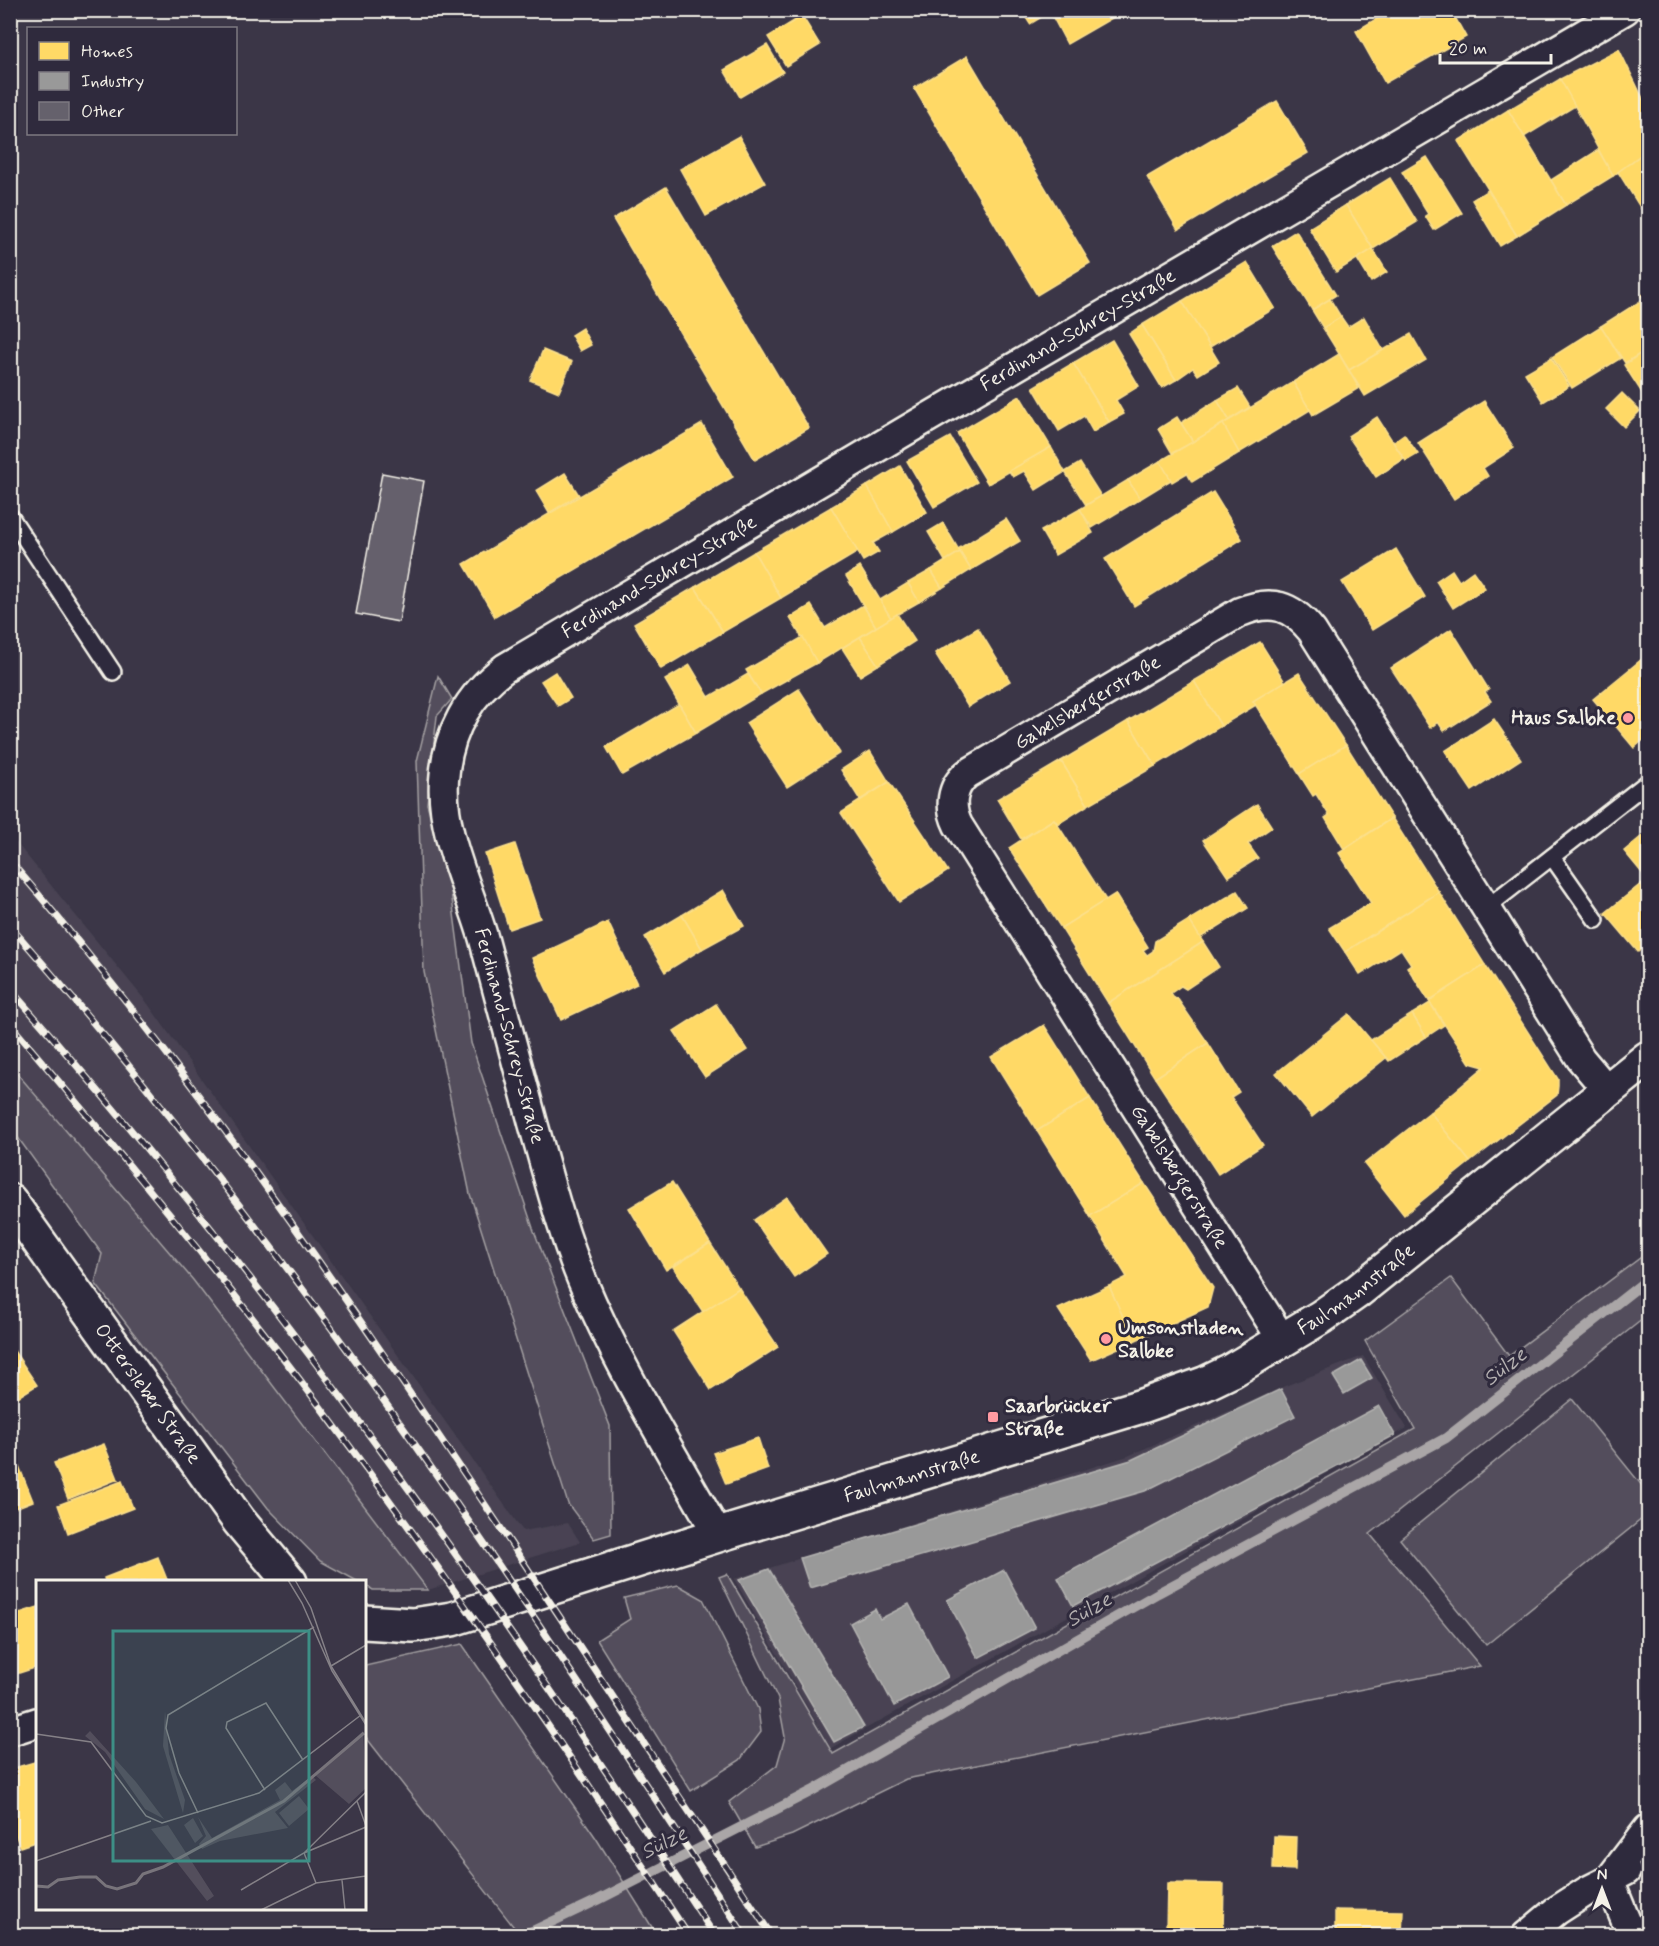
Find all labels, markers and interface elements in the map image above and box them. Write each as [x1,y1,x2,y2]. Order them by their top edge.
legend [27,27,237,135]
scale bar [1440,27,1551,65]
text: 20 m [1449,37,1487,61]
text: Homes [81,40,133,64]
text: Industry [81,70,144,94]
text: Other [81,100,125,124]
street label: Ferdinand-Schrey-Straße [975,262,1181,398]
street label: Ferdinand-Schrey-Straße [556,508,762,645]
street label: Gabelsbergerstraße [1009,649,1166,756]
place label: Haus Salbke [1511,705,1616,732]
marker: Haus Salbke [1621,711,1635,725]
street label: Ferdinand-Schrey-Straße [467,925,551,1147]
street label: Gabelsbergerstraße [1122,1100,1234,1256]
street label: Faulmannstraße [1292,1237,1421,1342]
place label: Umsonstladen Salbke [1118,1315,1244,1365]
street label: Ottersleber Straße [88,1318,208,1470]
marker: Umsonstladen Salbke [1099,1332,1113,1346]
water label: Sülze [1477,1341,1533,1393]
place label: Saarbrücker Straße [1005,1393,1112,1443]
marker: Saarbrücker Straße [986,1410,1000,1424]
street label: Faulmannstraße [841,1443,983,1509]
inset map [36,1580,366,1910]
water label: Sülze [1061,1586,1117,1634]
water label: Sülze [636,1819,692,1866]
north arrow [1572,1859,1632,1919]
text: N [1597,1865,1607,1886]

